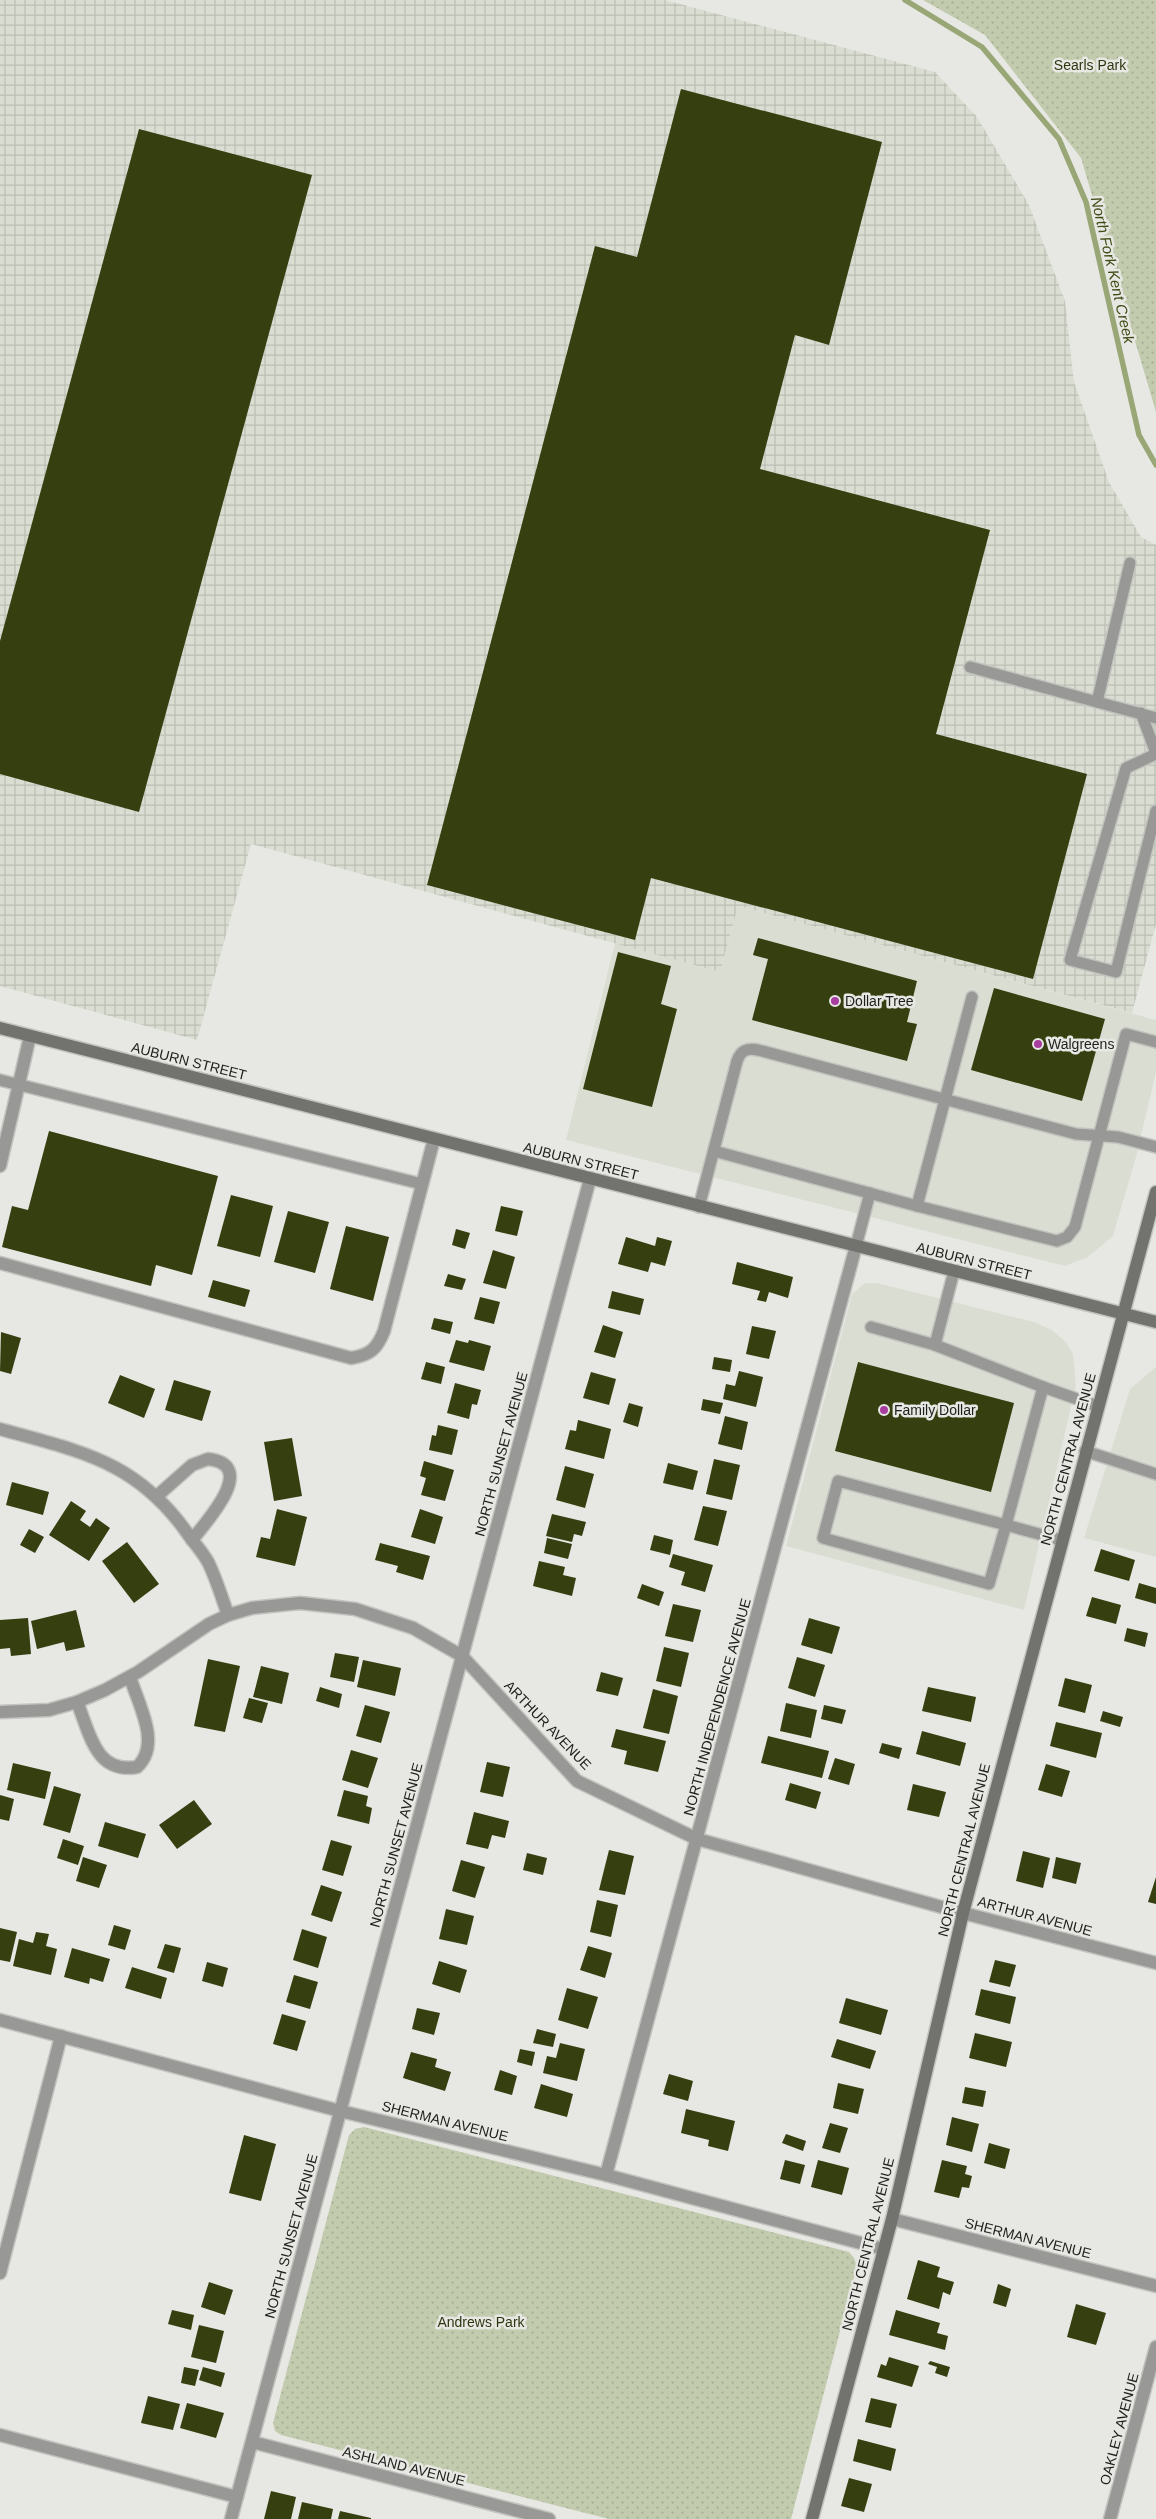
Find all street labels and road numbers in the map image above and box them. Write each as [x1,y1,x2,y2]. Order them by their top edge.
street label: AUBURN STREET [130,1039,249,1083]
street label: AUBURN STREET [522,1139,641,1183]
street label: AUBURN STREET [915,1239,1034,1283]
street label: NORTH SUNSET AVENUE [471,1370,531,1538]
street label: NORTH CENTRAL AVENUE [1037,1371,1099,1547]
street label: NORTH INDEPENDENCE AVENUE [680,1597,754,1817]
street label: ARTHUR AVENUE [501,1677,595,1773]
street label: NORTH SUNSET AVENUE [366,1761,426,1929]
street label: NORTH CENTRAL AVENUE [935,1762,993,1938]
street label: ARTHUR AVENUE [976,1893,1094,1939]
street label: SHERMAN AVENUE [380,2098,510,2144]
street label: NORTH SUNSET AVENUE [261,2152,321,2320]
street label: NORTH CENTRAL AVENUE [839,2156,897,2332]
street label: SHERMAN AVENUE [963,2215,1093,2261]
street label: OAKLEY AVENUE [1096,2371,1142,2487]
street label: ASHLAND AVENUE [341,2443,467,2489]

